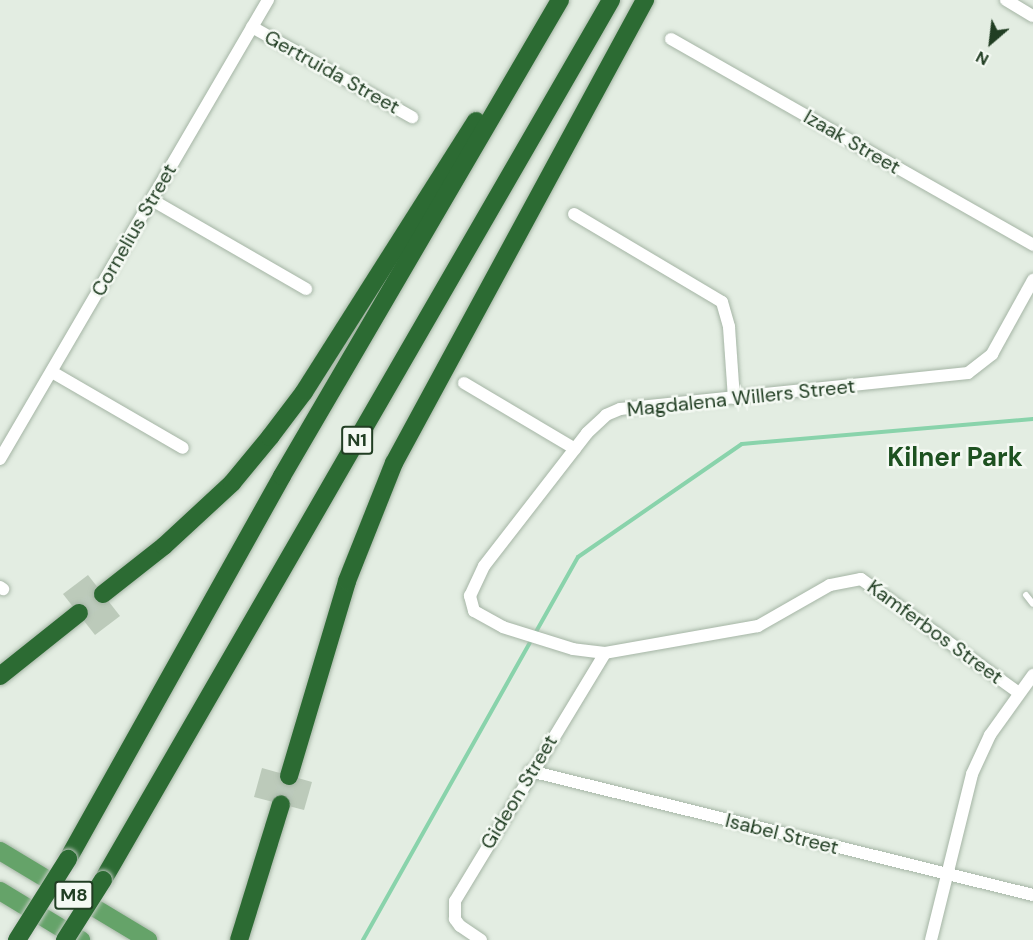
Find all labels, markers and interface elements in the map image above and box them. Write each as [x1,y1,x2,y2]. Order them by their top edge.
north arrow [961,12,1021,72]
street label: Gertruida Street [260,25,404,119]
text: N [972,46,992,70]
street label: Izaak Street [799,105,905,179]
street label: Cornelius Street [86,159,182,301]
street label: Magdalena Willers Street [626,374,856,422]
road number: N1 [340,425,374,455]
district label: Kilner Park [887,442,1023,474]
street label: Kamferbos Street [863,575,1007,689]
street label: Gideon Street [475,730,563,854]
street label: Isabel Street [723,808,841,860]
road number: M8 [53,880,95,910]

